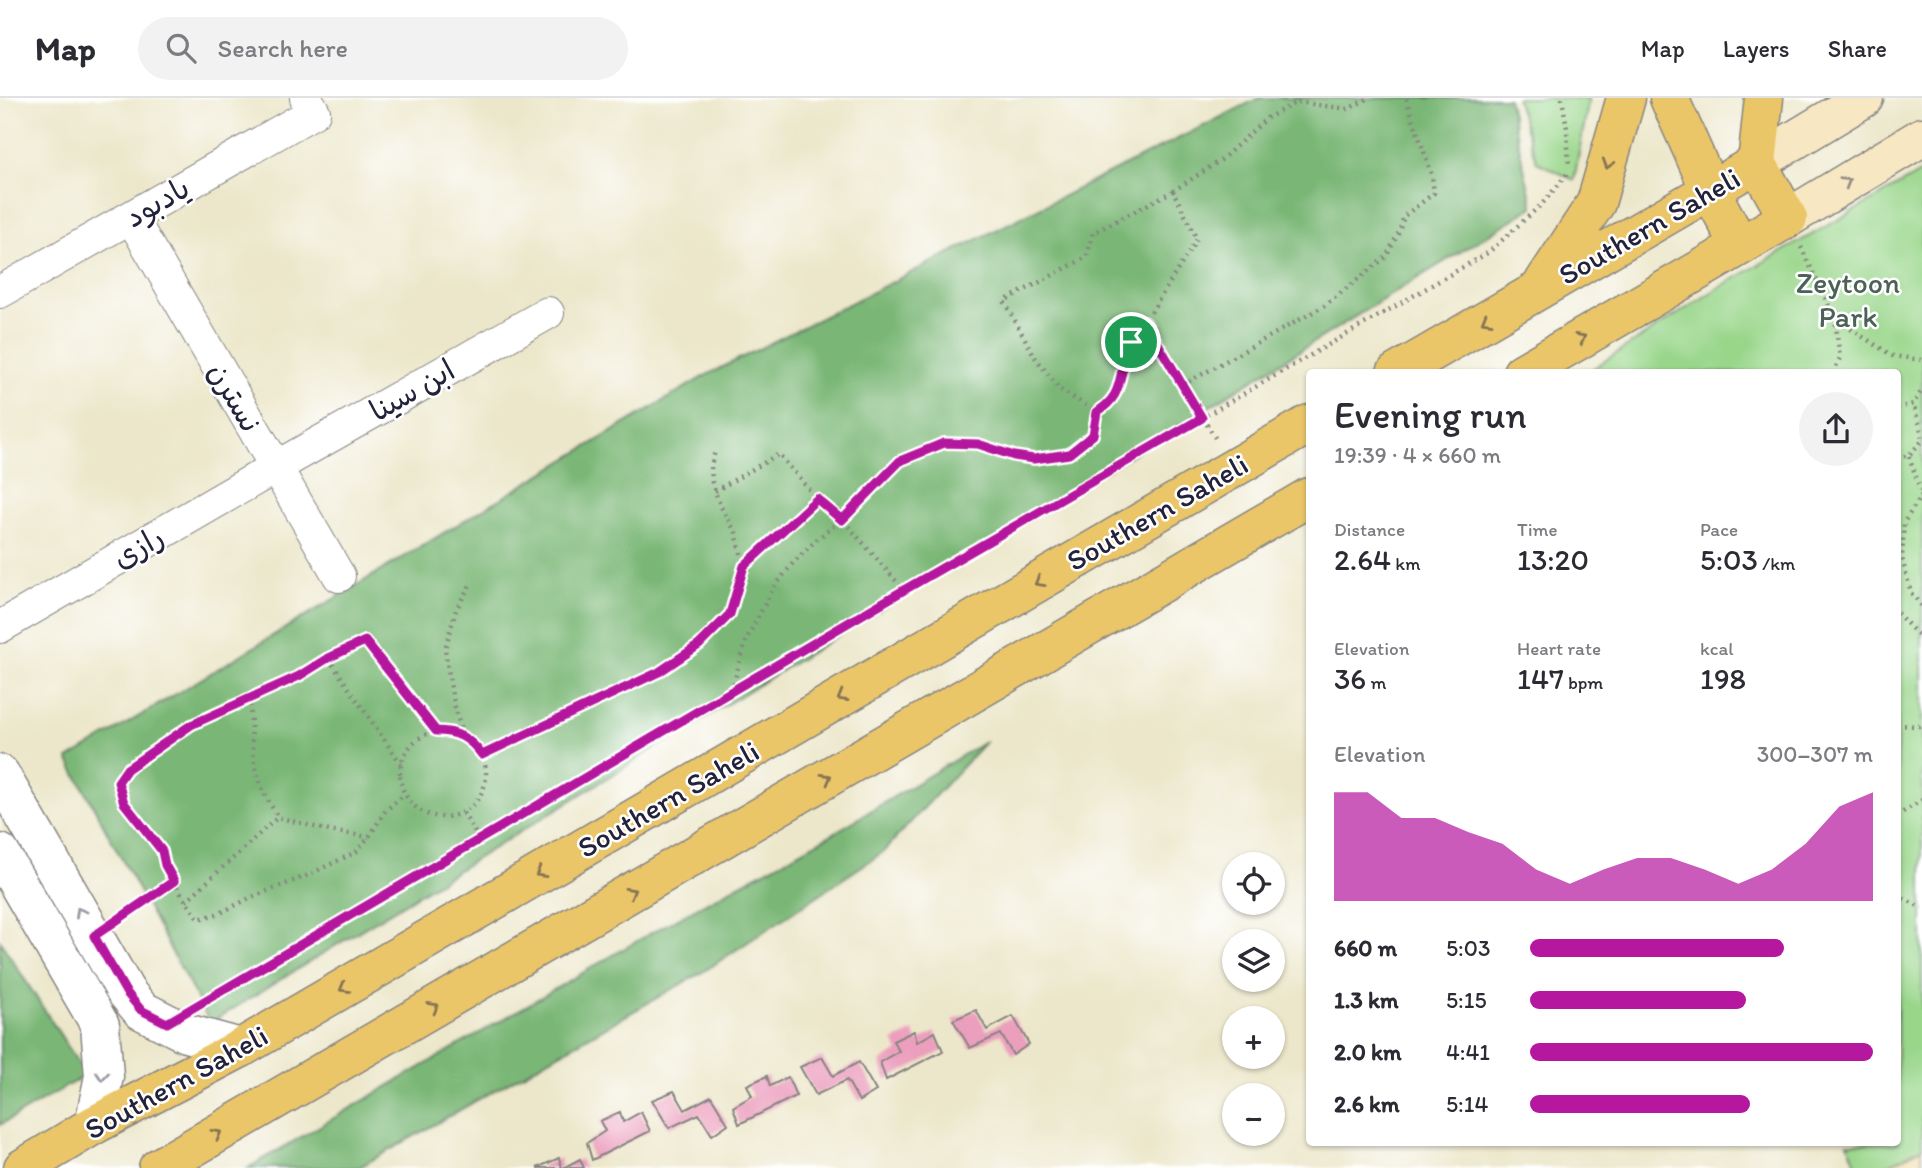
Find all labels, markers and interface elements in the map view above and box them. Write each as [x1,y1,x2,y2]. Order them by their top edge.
search box [138,17,628,80]
text: Map [35,29,96,68]
icon: search [162,29,200,67]
text: Search here [218,32,348,64]
text: Map [1641,34,1685,63]
text: Layers [1723,34,1790,63]
text: Share [1828,34,1887,63]
one-way arrow [1601,157,1616,169]
street label: Southern Saheli [1552,159,1746,293]
street label: یادبود [118,169,197,236]
one-way arrow [1839,178,1852,191]
park label: Zeytoon Park [1796,264,1900,335]
pin [1101,312,1161,372]
one-way arrow [1481,312,1493,325]
icon: arrive [1112,323,1150,361]
one-way arrow [1573,334,1586,347]
street label: ابن سینا [363,351,461,429]
street label: نسترن [200,355,270,439]
text: Evening run [1334,392,1527,438]
button: share [1799,392,1873,466]
text: 19:39 · 4 × 660 m [1334,441,1501,469]
street label: Southern Saheli [1060,445,1254,579]
street label: رازی [106,518,170,576]
text: Distance [1334,518,1405,541]
text: Time [1517,518,1558,541]
text: Pace [1700,518,1738,541]
text: 2.64 [1334,541,1391,578]
text: 13:20 [1517,541,1589,578]
text: 5:03 [1700,541,1758,578]
text: km [1391,552,1420,575]
text: /km [1758,552,1795,575]
one-way arrow [1033,574,1046,587]
text: Elevation [1334,637,1410,660]
text: Heart rate [1517,637,1601,660]
text: kcal [1700,637,1734,660]
text: 36 [1334,660,1366,697]
text: 147 [1517,660,1564,697]
text: 198 [1700,660,1746,697]
text: m [1366,671,1387,694]
text: bpm [1564,671,1603,694]
one-way arrow [837,688,850,701]
street label: Southern Saheli [571,732,765,866]
text: Elevation [1334,740,1425,768]
text: 300–307 m [1757,740,1873,768]
one-way arrow [820,773,833,786]
map controls [1222,852,1285,1146]
button: locate [1222,852,1285,915]
one-way arrow [535,865,548,878]
one-way arrow [623,887,636,900]
one-way arrow [75,906,88,919]
button: layers [1222,929,1285,992]
text: 660 m [1334,934,1397,962]
text: 5:03 [1446,934,1490,962]
one-way arrow [338,980,351,993]
text: 1.3 km [1334,986,1398,1014]
text: 5:15 [1446,986,1486,1014]
one-way arrow [427,1002,440,1015]
button: + [1222,1006,1285,1069]
street label: Southern Saheli [78,1016,274,1148]
text: 2.0 km [1334,1038,1402,1066]
text: 4:41 [1446,1038,1490,1066]
one-way arrow [95,1071,110,1082]
button: − [1222,1083,1285,1146]
text: 2.6 km [1334,1090,1400,1118]
text: 5:14 [1446,1090,1488,1118]
one-way arrow [209,1129,222,1142]

